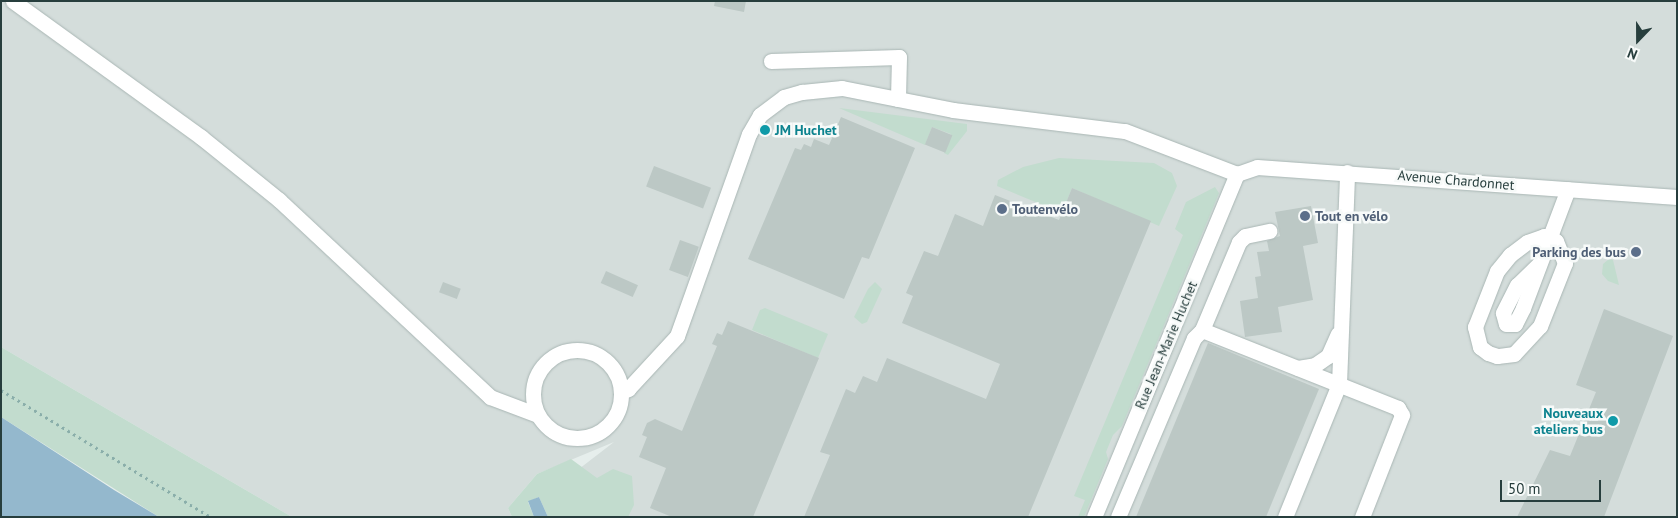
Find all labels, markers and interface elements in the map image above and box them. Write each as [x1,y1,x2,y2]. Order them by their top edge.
north arrow [1613,15,1663,65]
text: N [1625,44,1640,64]
place label: JM Huchet [775,122,837,138]
marker: JM Huchet [759,124,771,136]
street label: Avenue Chardonnet [1397,167,1515,193]
place label: Toutenvélo [1012,201,1078,217]
marker: Toutenvélo [996,203,1008,215]
place label: Tout en vélo [1315,208,1388,224]
marker: Tout en vélo [1299,210,1311,222]
place label: Parking des bus [1532,244,1626,260]
marker: Parking des bus [1630,246,1642,258]
street label: Rue Jean-Marie Huchet [1131,278,1201,412]
place label: Nouveaux ateliers bus [1534,405,1603,438]
marker: Nouveaux ateliers bus [1607,415,1619,427]
scale bar [1503,470,1604,502]
text: 50 m [1508,479,1541,498]

